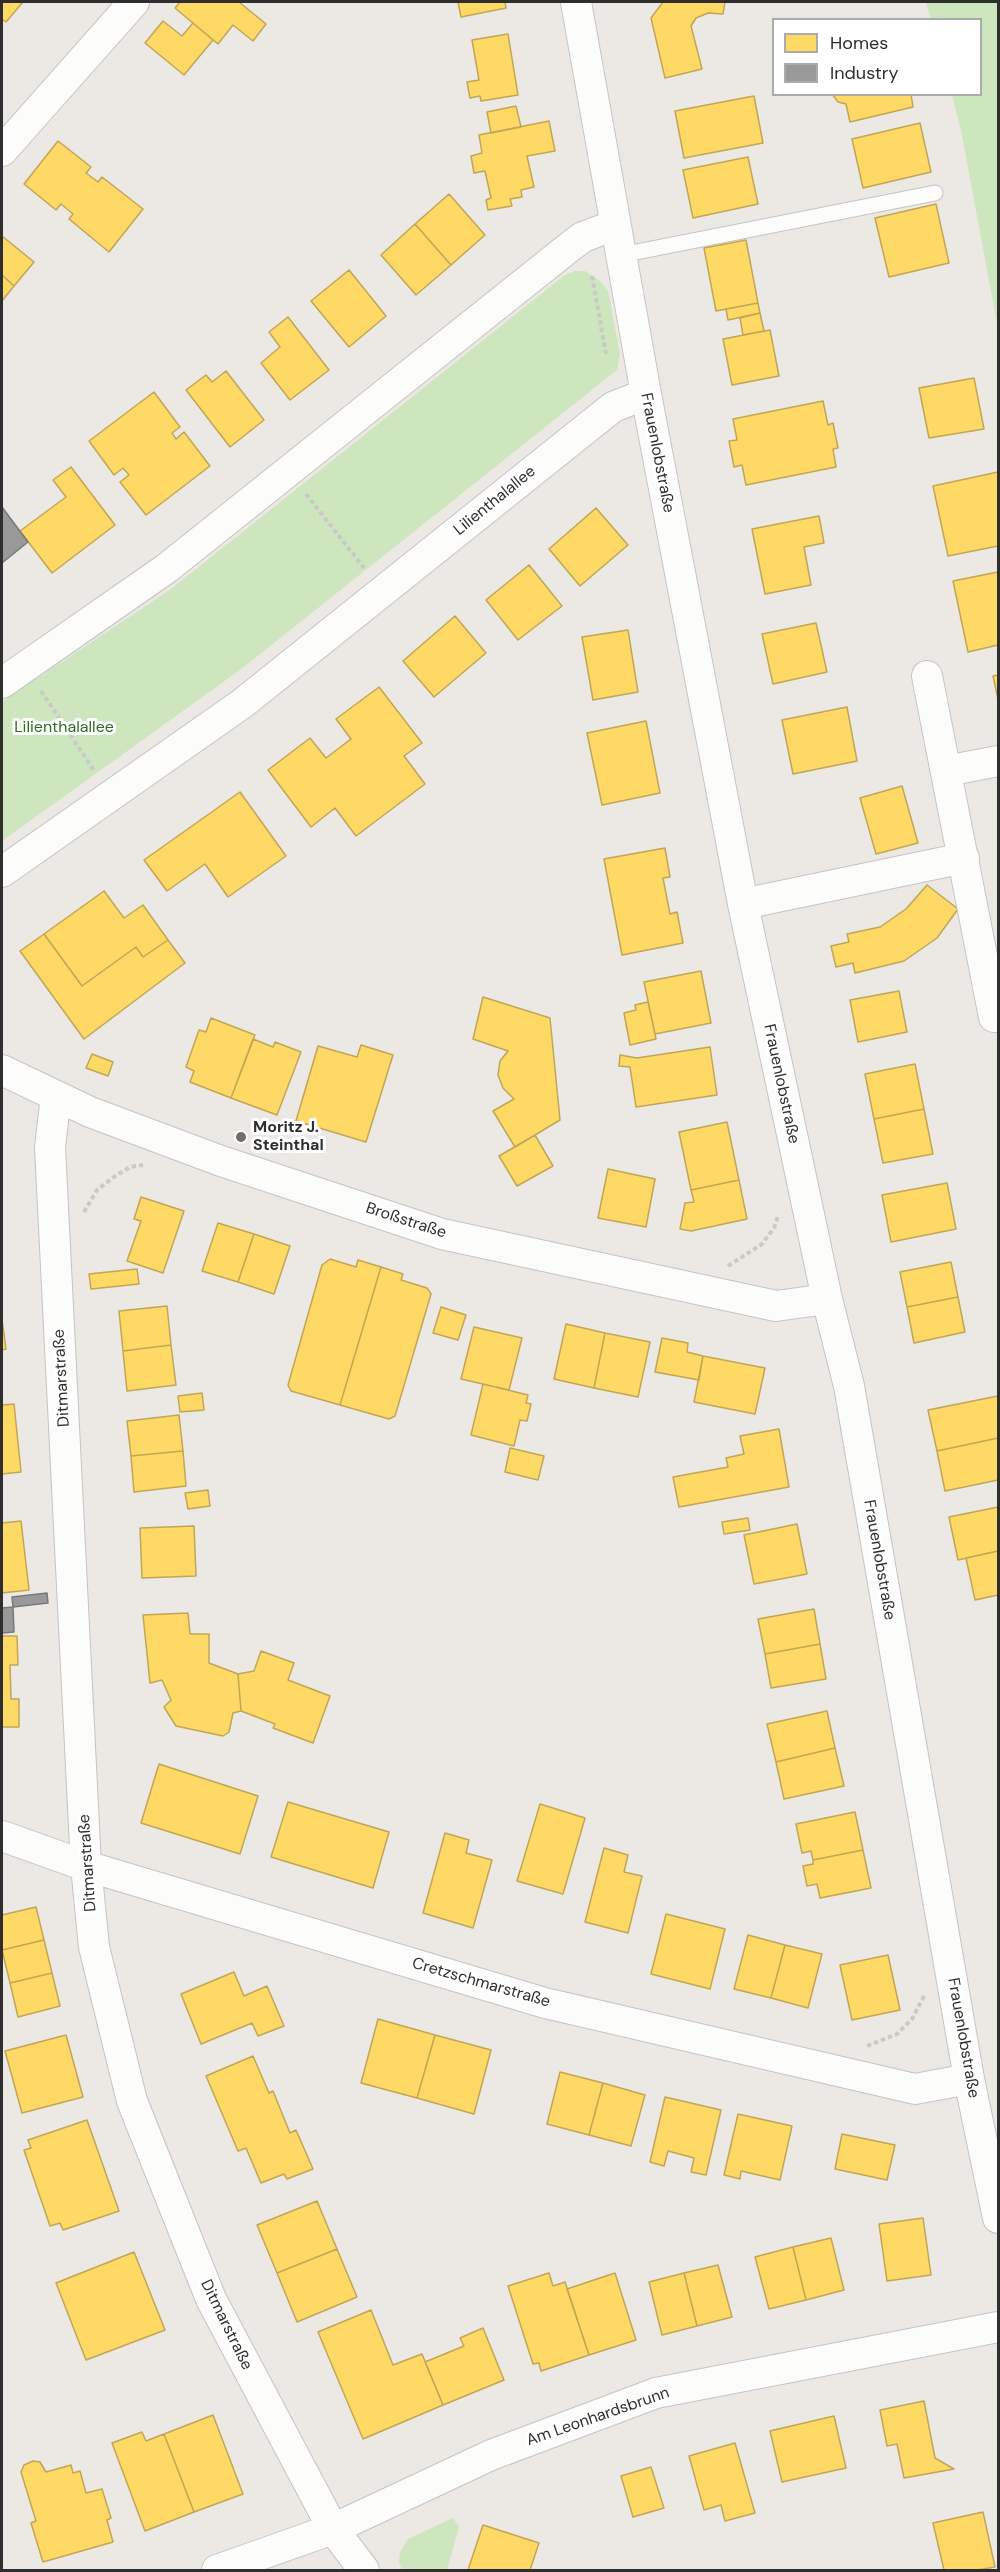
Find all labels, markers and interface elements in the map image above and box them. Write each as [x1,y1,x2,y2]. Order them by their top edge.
legend [772,18,982,96]
text: Homes [830,31,888,55]
text: Industry [830,61,899,85]
street label: Frauenlobstraße [636,391,678,515]
street label: Lilienthalallee [450,462,540,540]
park label: Lilienthalallee [14,718,114,738]
street label: Frauenlobstraße [759,1022,803,1146]
place label: Moritz J. Steinthal [253,1118,324,1156]
marker: Moritz J. Steinthal [234,1130,248,1144]
street label: Broßstraße [363,1199,449,1243]
street label: Ditmarstraße [50,1329,74,1427]
street label: Frauenlobstraße [859,1498,899,1622]
street label: Ditmarstraße [75,1813,101,1913]
street label: Cretzschmarstraße [410,1954,552,2012]
street label: Frauenlobstraße [943,1976,983,2100]
street label: Ditmarstraße [196,2277,256,2373]
street label: Am Leonhardsbrunn [524,2383,672,2451]

